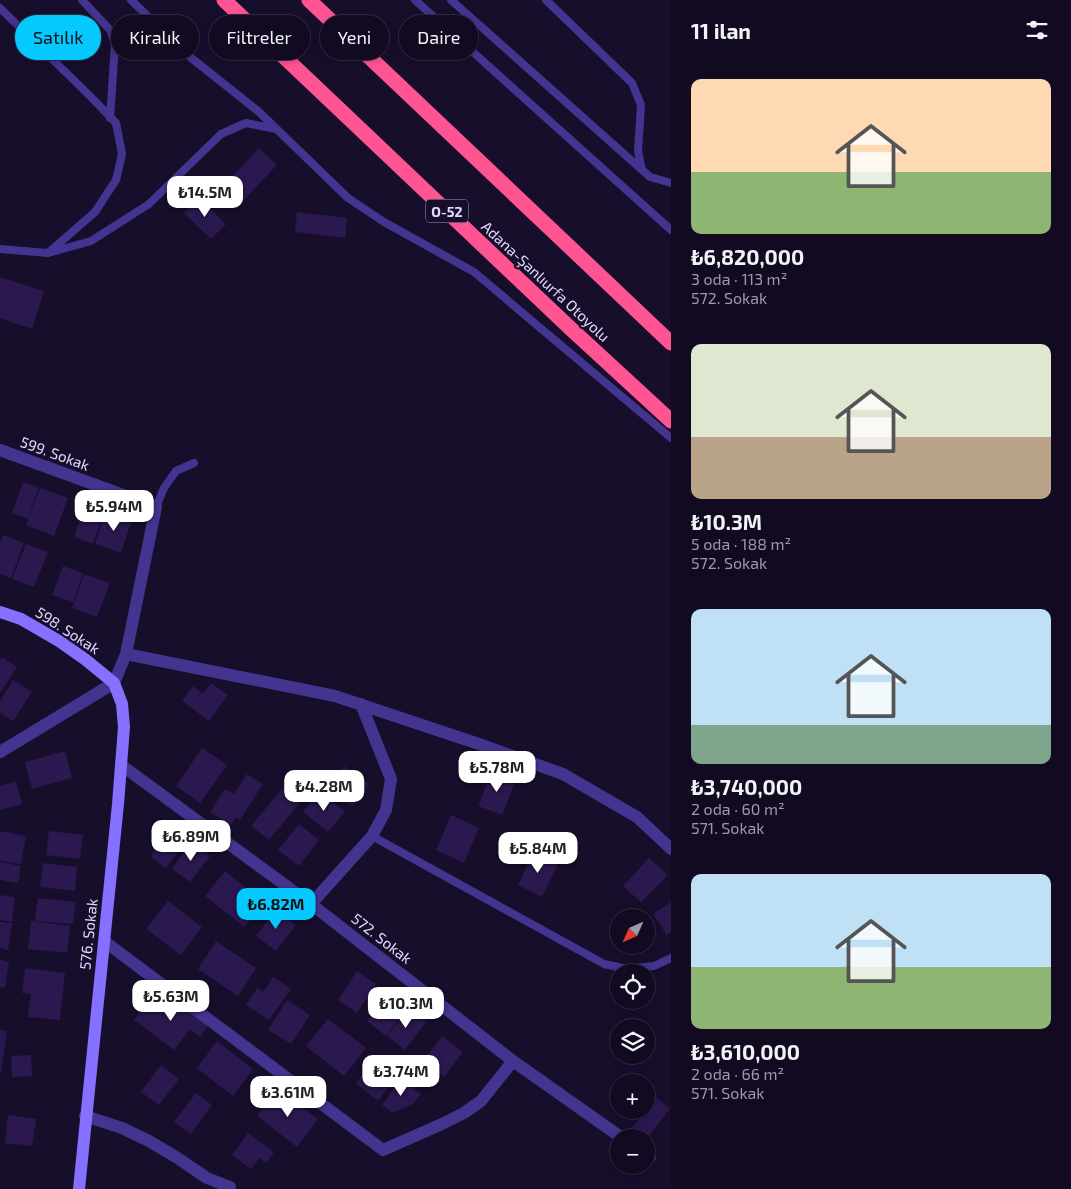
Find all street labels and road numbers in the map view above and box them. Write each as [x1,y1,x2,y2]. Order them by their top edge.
road number: O-52 [426,200,468,222]
street label: Adana-Şanlıurfa Otoyolu [478,217,614,346]
street label: 599. Sokak [18,432,92,474]
street label: 598. Sokak [33,603,104,658]
street label: 576. Sokak [75,897,101,971]
street label: 572. Sokak [348,909,416,967]

